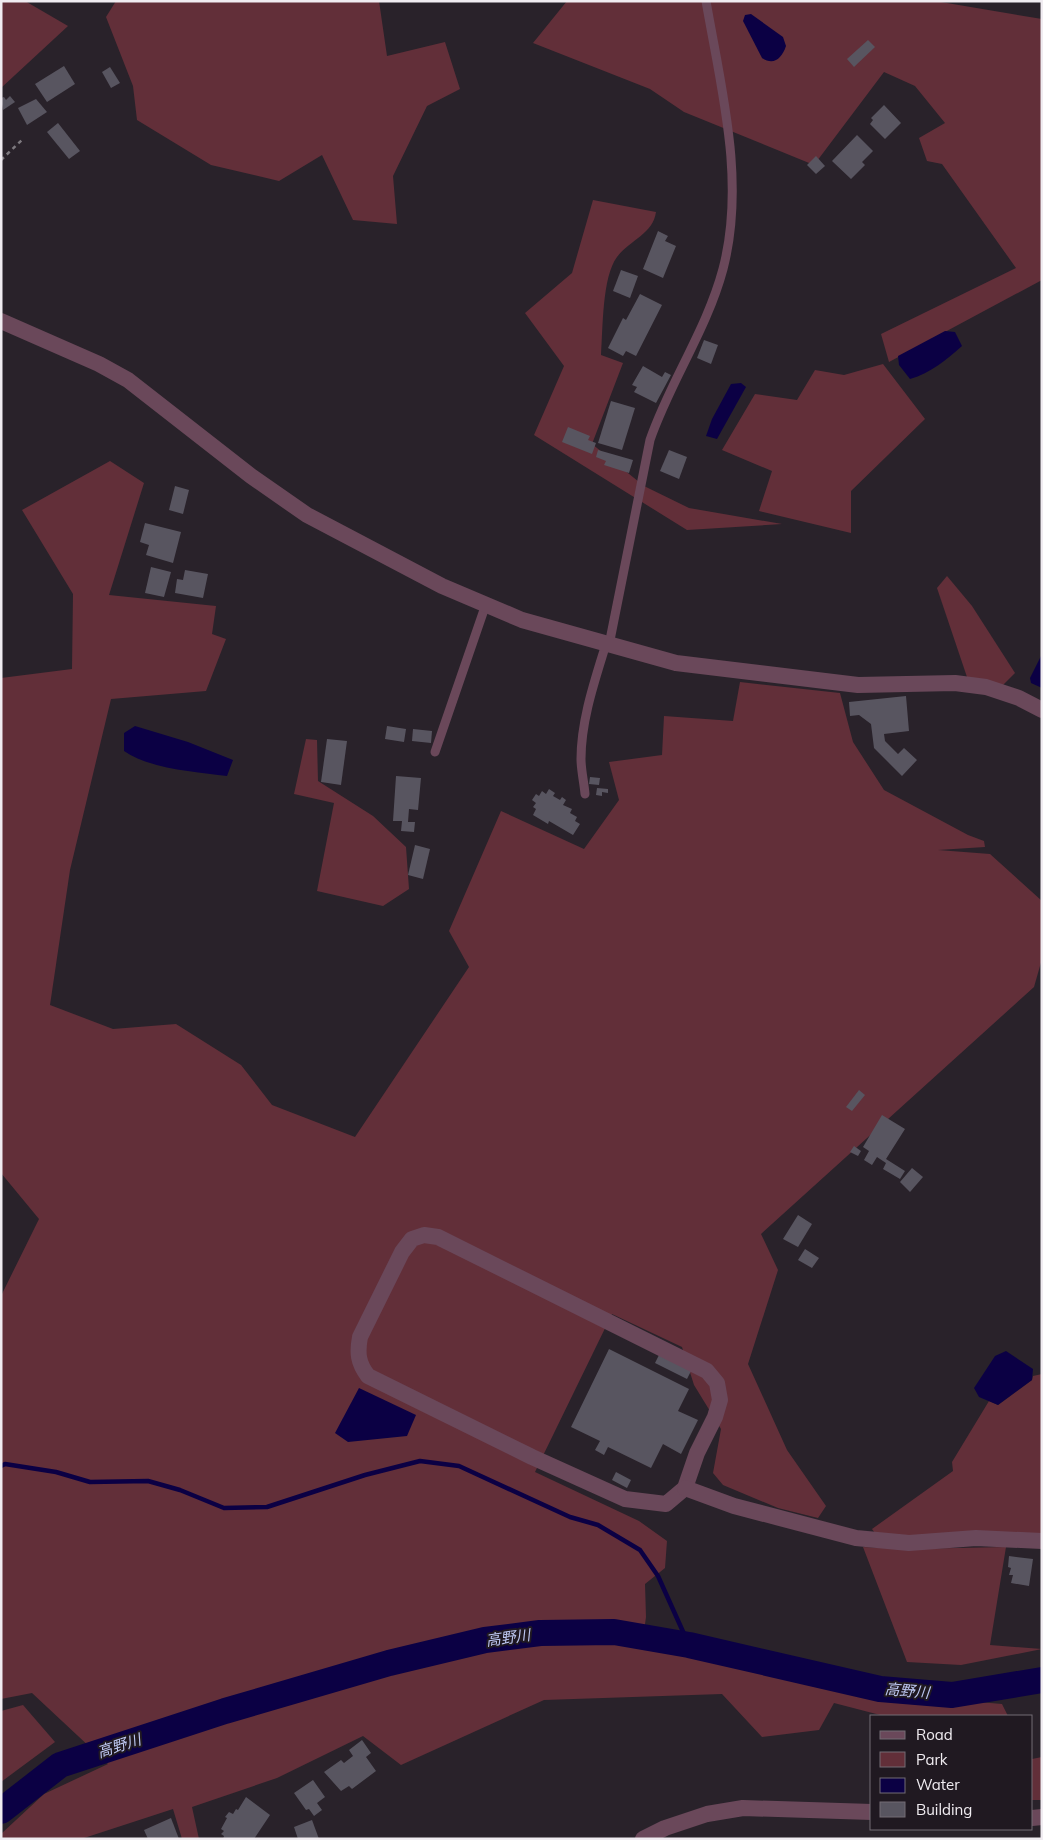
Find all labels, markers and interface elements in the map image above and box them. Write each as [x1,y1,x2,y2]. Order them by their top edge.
water label: 高野川 [484,1625,534,1650]
water label: 高野川 [884,1679,932,1702]
legend [870,1715,1033,1830]
text: Road [916,1725,953,1744]
water label: 高野川 [95,1729,145,1762]
text: Park [916,1750,948,1769]
text: Water [916,1775,960,1794]
text: Building [916,1800,972,1819]

